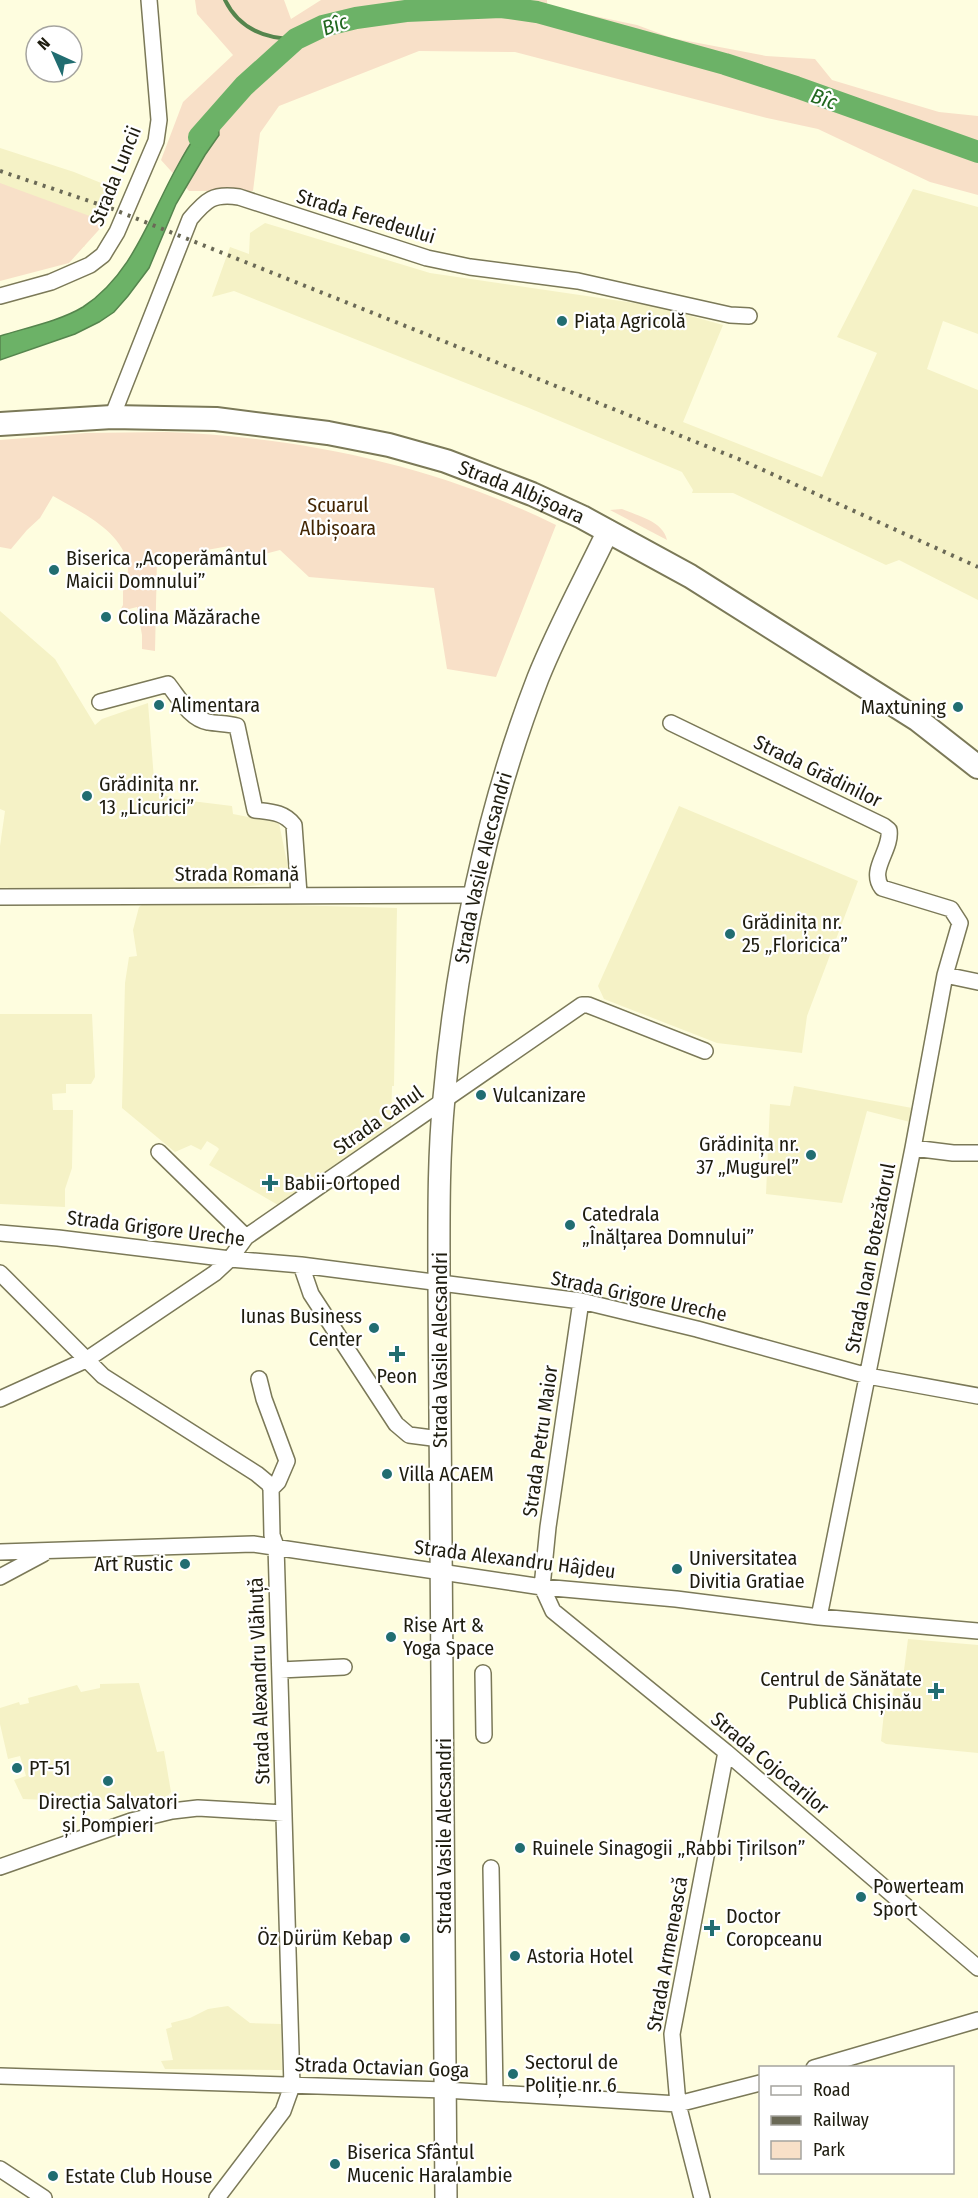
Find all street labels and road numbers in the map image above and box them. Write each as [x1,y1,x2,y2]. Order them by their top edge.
street label: Strada Luncii [84,122,146,230]
street label: Strada Feredeului [294,183,438,249]
street label: Strada Albișoara [455,455,588,529]
street label: Strada Grădinilor [750,730,886,812]
street label: Strada Vasile Alecsandri [449,769,517,965]
street label: Strada Romană [175,862,299,886]
street label: Strada Cahul [329,1080,427,1160]
street label: Strada Ioan Botezătorul [840,1161,900,1355]
street label: Strada Grigore Ureche [66,1205,246,1251]
street label: Strada Vasile Alecsandri [428,1252,452,1448]
street label: Strada Grigore Ureche [549,1266,729,1326]
street label: Strada Petru Maior [517,1364,563,1518]
street label: Strada Alexandru Hâjdeu [413,1535,617,1583]
street label: Strada Alexandru Vlăhuță [243,1577,276,1785]
street label: Strada Cojocarilor [706,1707,834,1819]
street label: Strada Vasile Alecsandri [432,1738,456,1934]
street label: Strada Armenească [642,1875,692,2033]
street label: Strada Octavian Goga [294,2052,470,2082]

